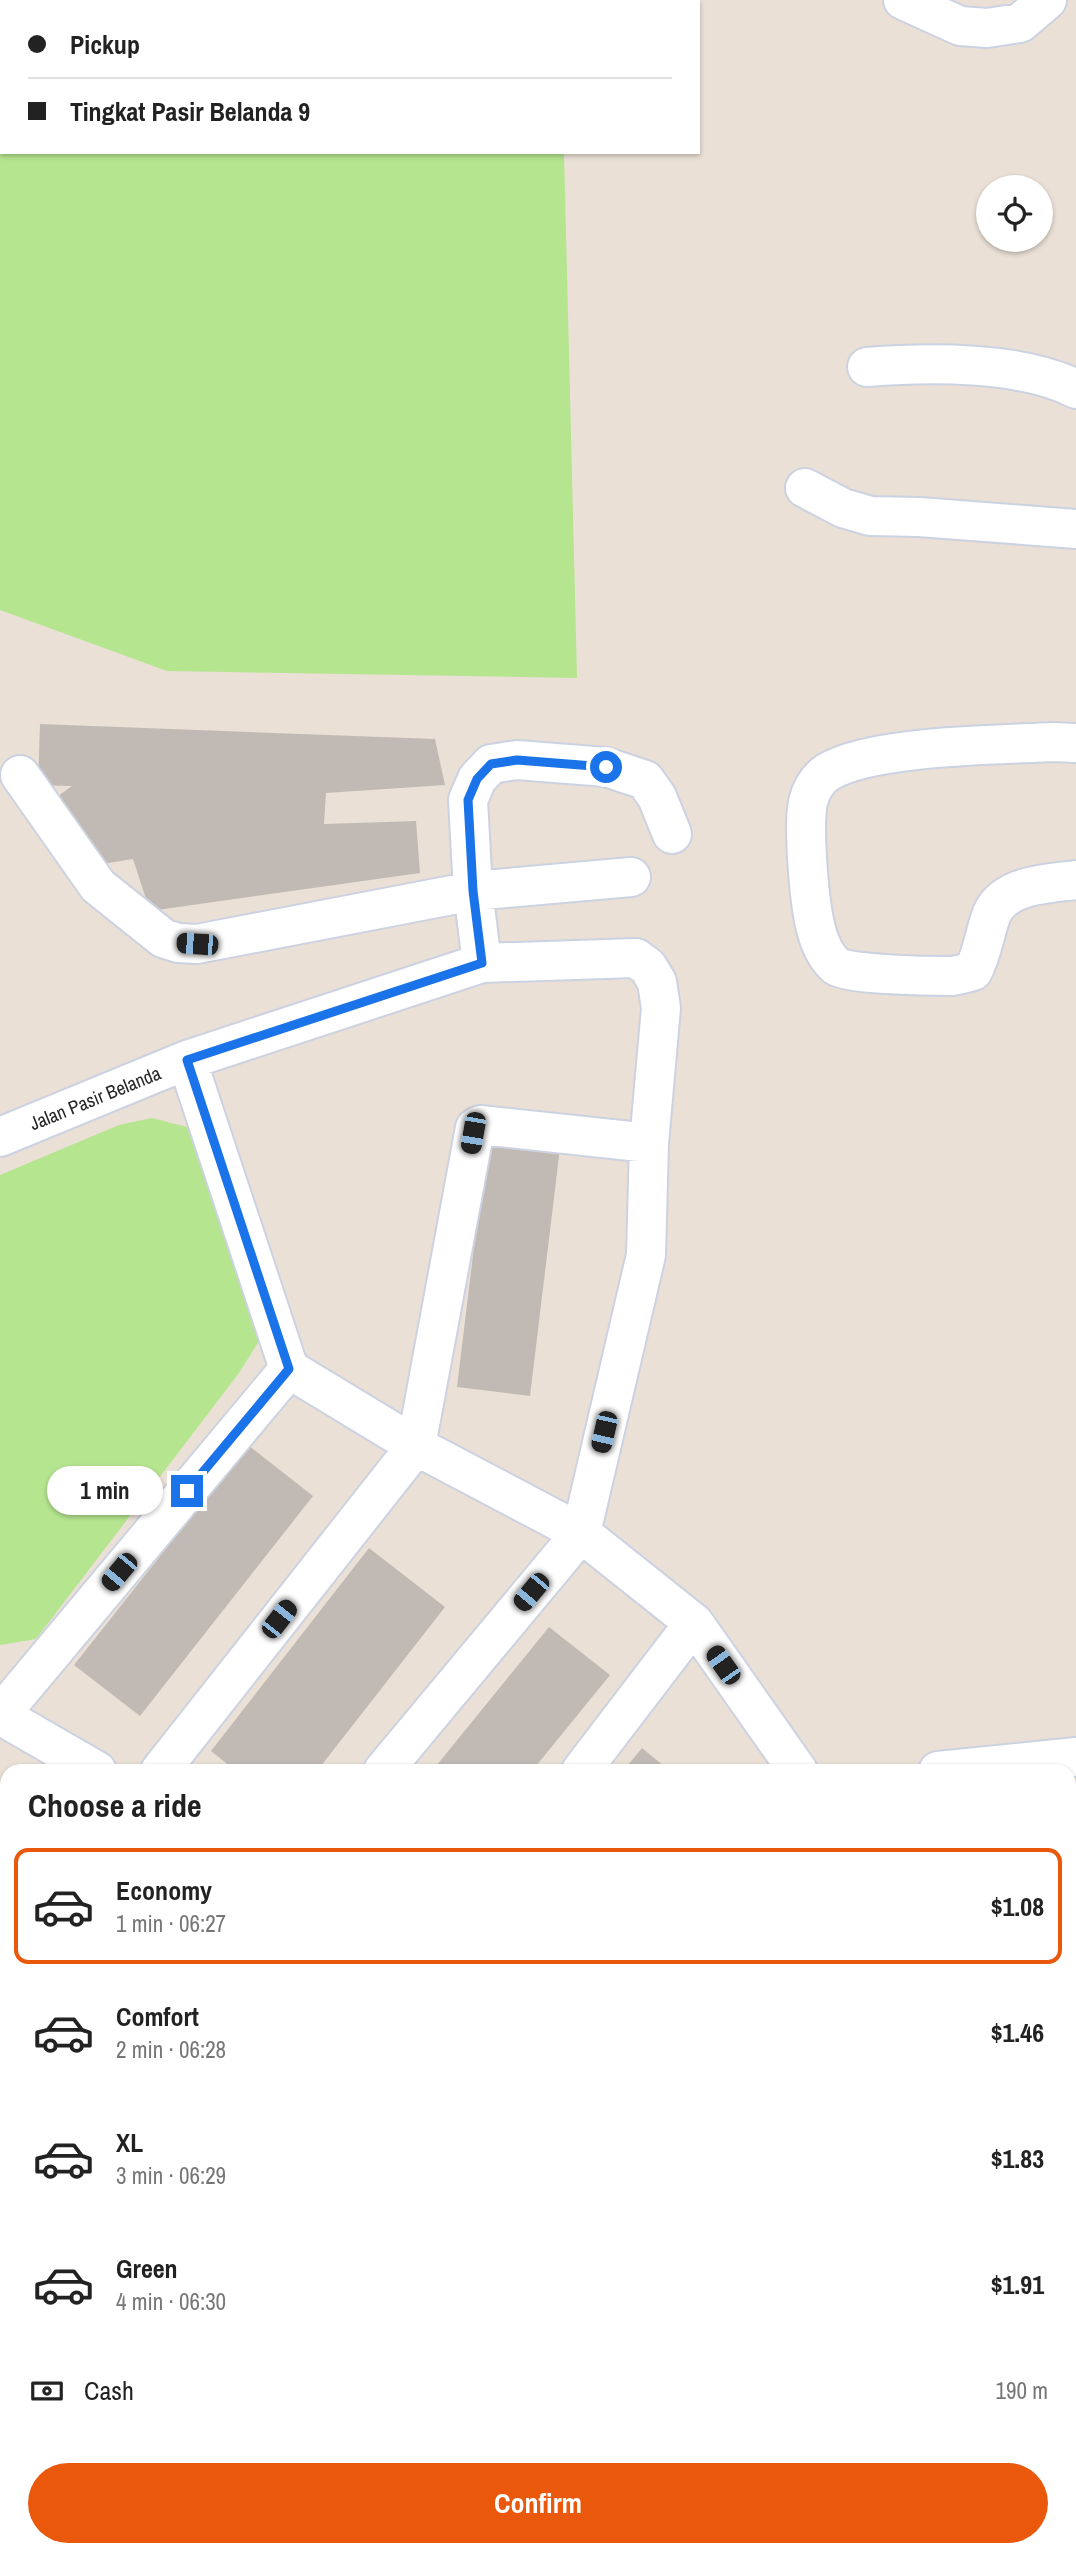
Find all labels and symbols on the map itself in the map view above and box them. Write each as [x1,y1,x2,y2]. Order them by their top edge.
route start [590,751,622,783]
car [176,932,219,956]
street label: Jalan Pasir Belanda [25,1060,165,1136]
car [460,1110,487,1156]
car [590,1409,619,1455]
callout: 1 min [47,1466,162,1516]
route end [171,1475,203,1507]
car [98,1549,141,1595]
car [510,1569,553,1615]
car [258,1596,301,1642]
car [703,1642,744,1688]

